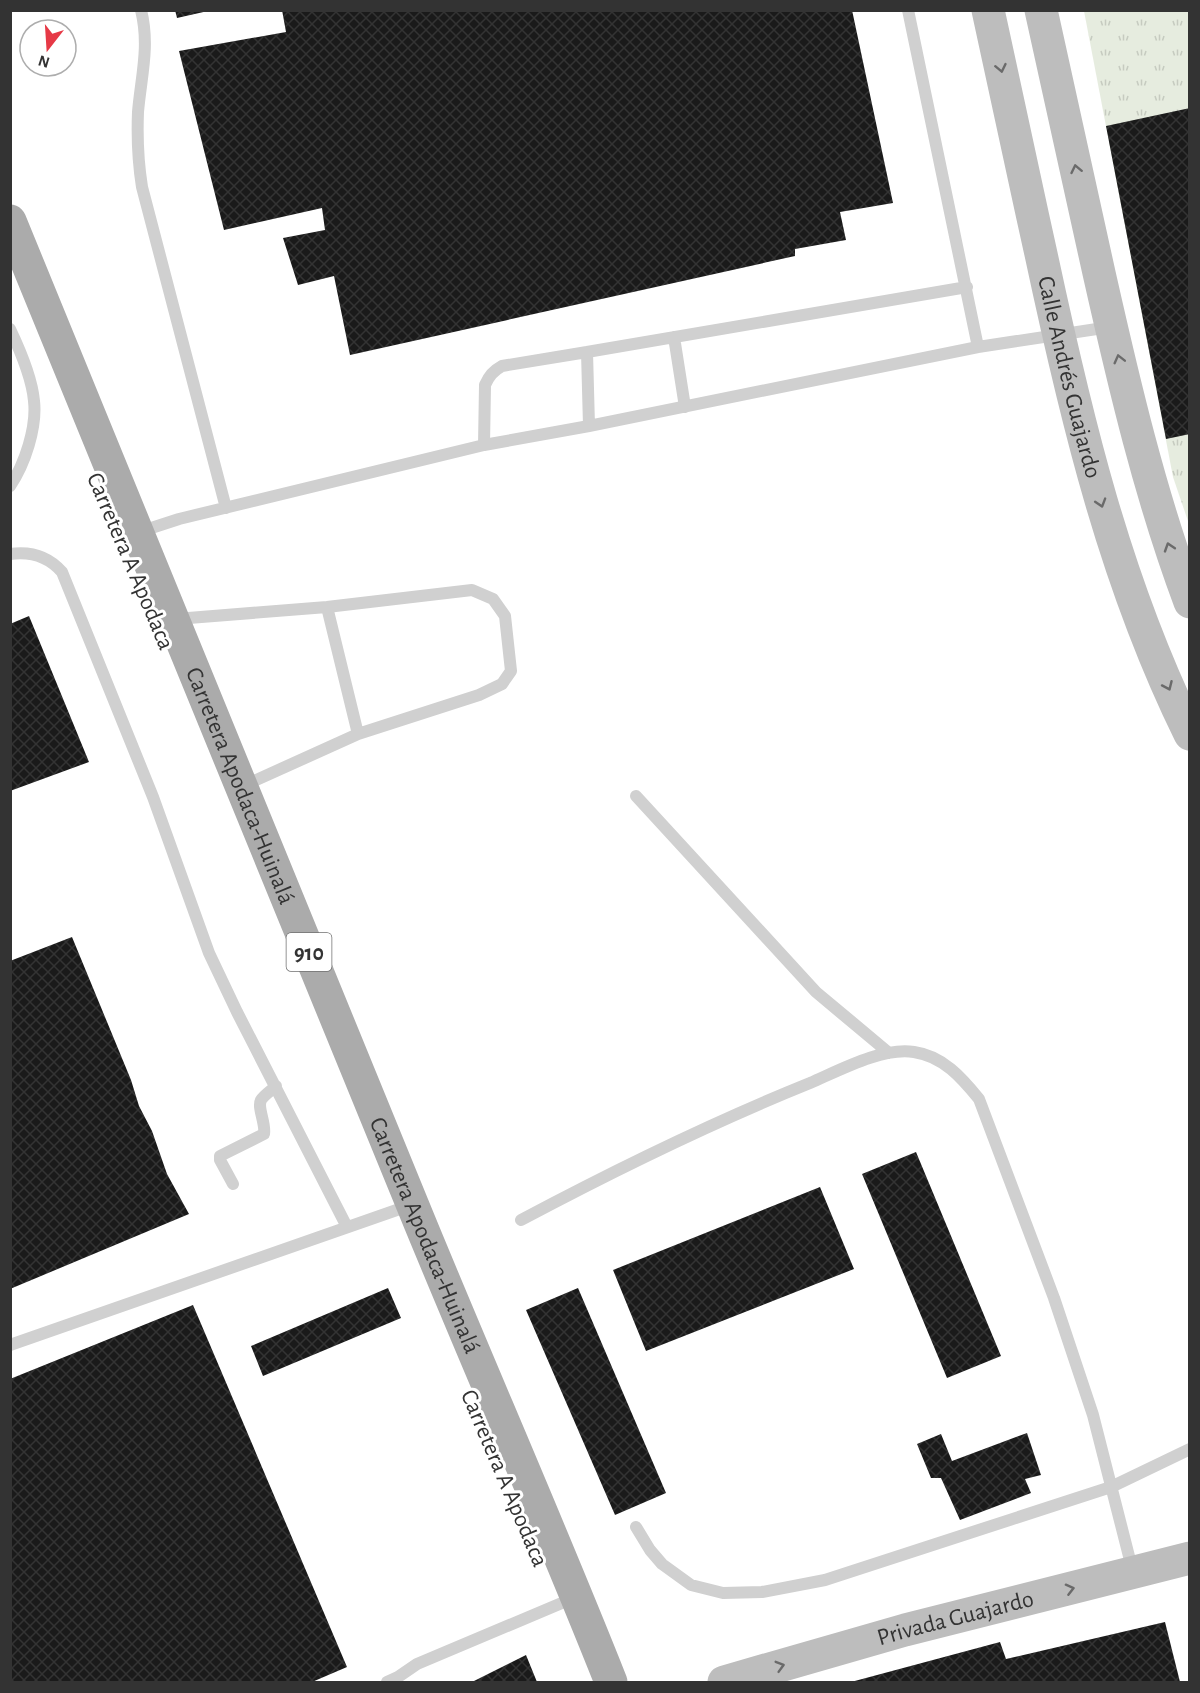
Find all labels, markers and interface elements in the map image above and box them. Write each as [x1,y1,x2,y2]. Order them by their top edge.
north arrow [18,18,78,78]
text: N [36,52,52,71]
one-way arrow [993,62,1006,72]
one-way arrow [1070,164,1083,174]
street label: Calle Andrés Guajardo [1033,274,1105,481]
one-way arrow [1114,354,1127,364]
street label: Carretera A Apodaca [82,469,178,653]
one-way arrow [1094,497,1106,508]
one-way arrow [1164,542,1177,553]
street label: Carretera Apodaca-Huinalá [181,664,299,908]
one-way arrow [1161,680,1173,691]
road number: 910 [286,933,332,971]
street label: Carretera Apodaca-Huinalá [365,1114,484,1357]
street label: Carretera A Apodaca [456,1386,552,1570]
one-way arrow [1065,1583,1075,1596]
street label: Privada Guajardo [874,1587,1036,1650]
one-way arrow [774,1661,785,1673]

